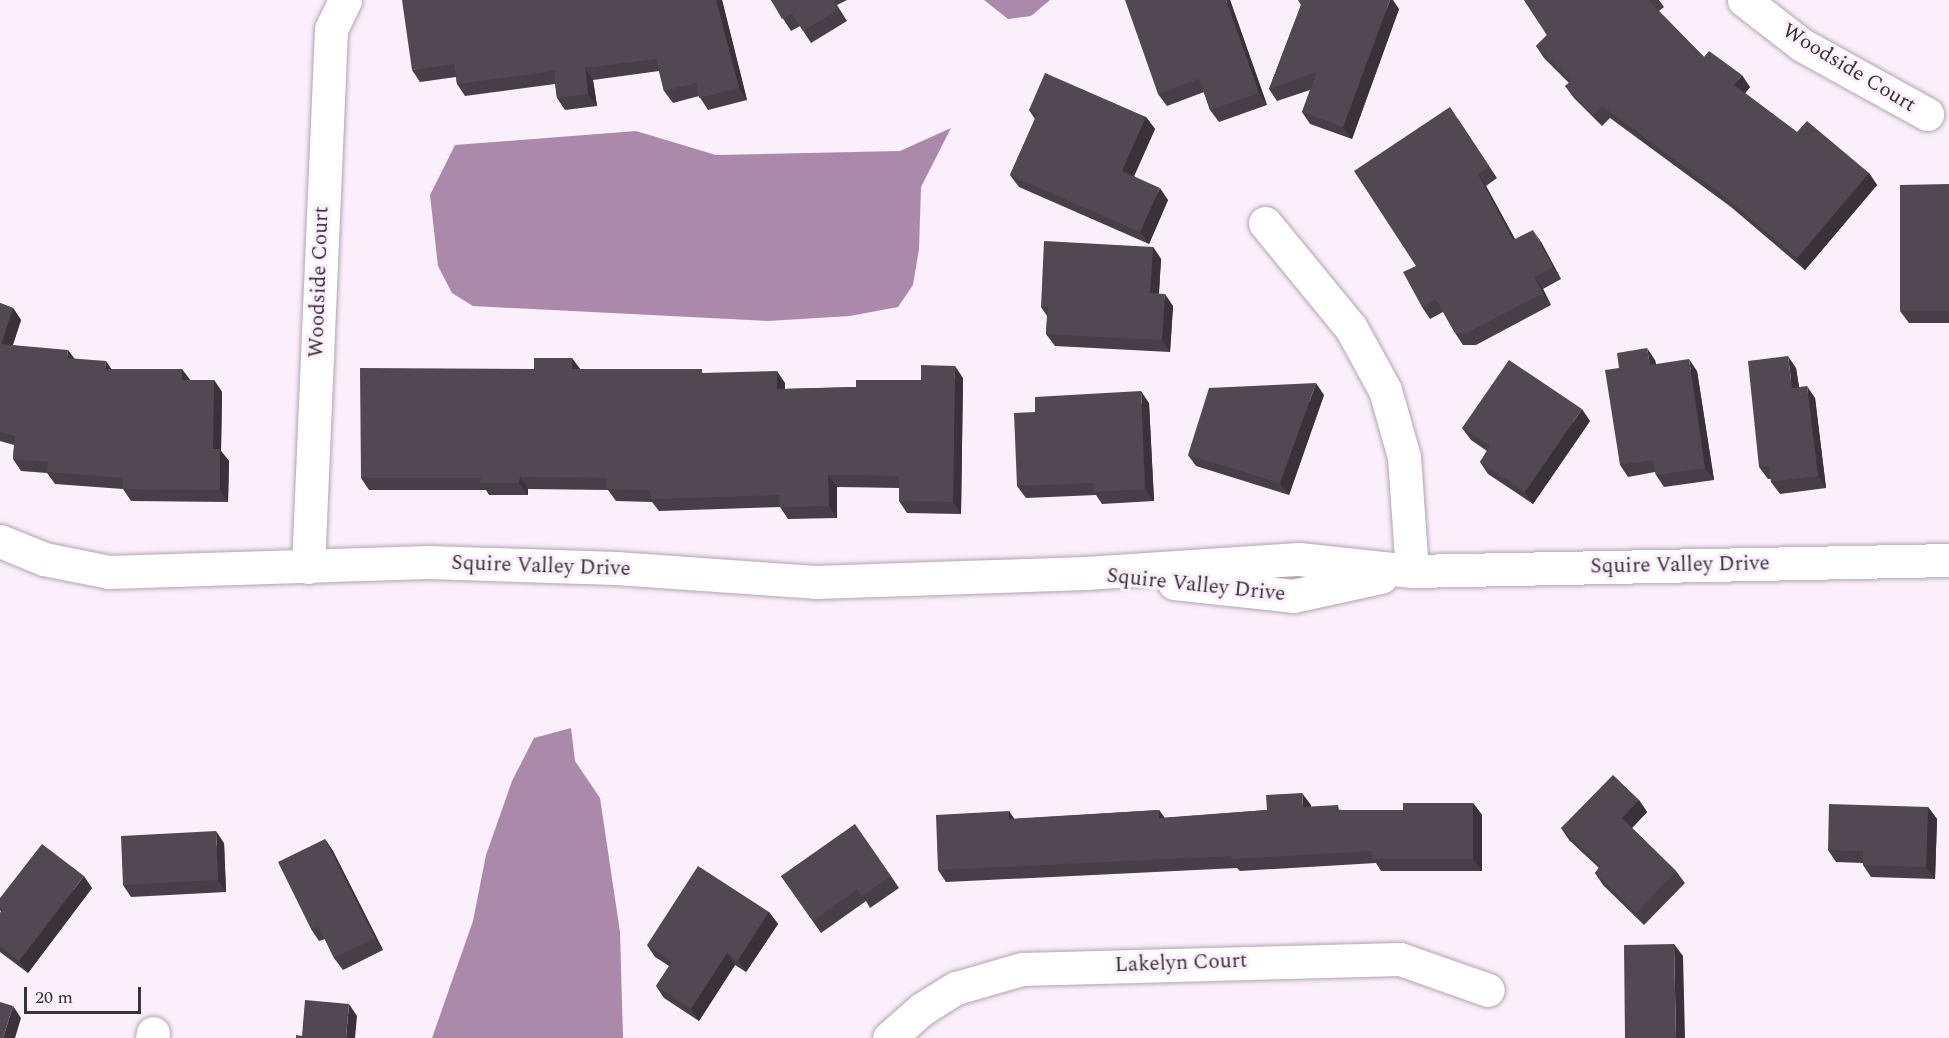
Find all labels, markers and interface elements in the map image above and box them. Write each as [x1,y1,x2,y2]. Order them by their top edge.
street label: Woodside Court [1777,18,1921,118]
street label: Woodside Court [304,206,334,358]
street label: Squire Valley Drive [451,550,631,582]
street label: Squire Valley Drive [1590,551,1770,579]
street label: Squire Valley Drive [1106,563,1286,607]
street label: Lakelyn Court [1114,948,1248,978]
scale bar [27,975,144,1013]
text: 20 m [35,984,73,1011]

